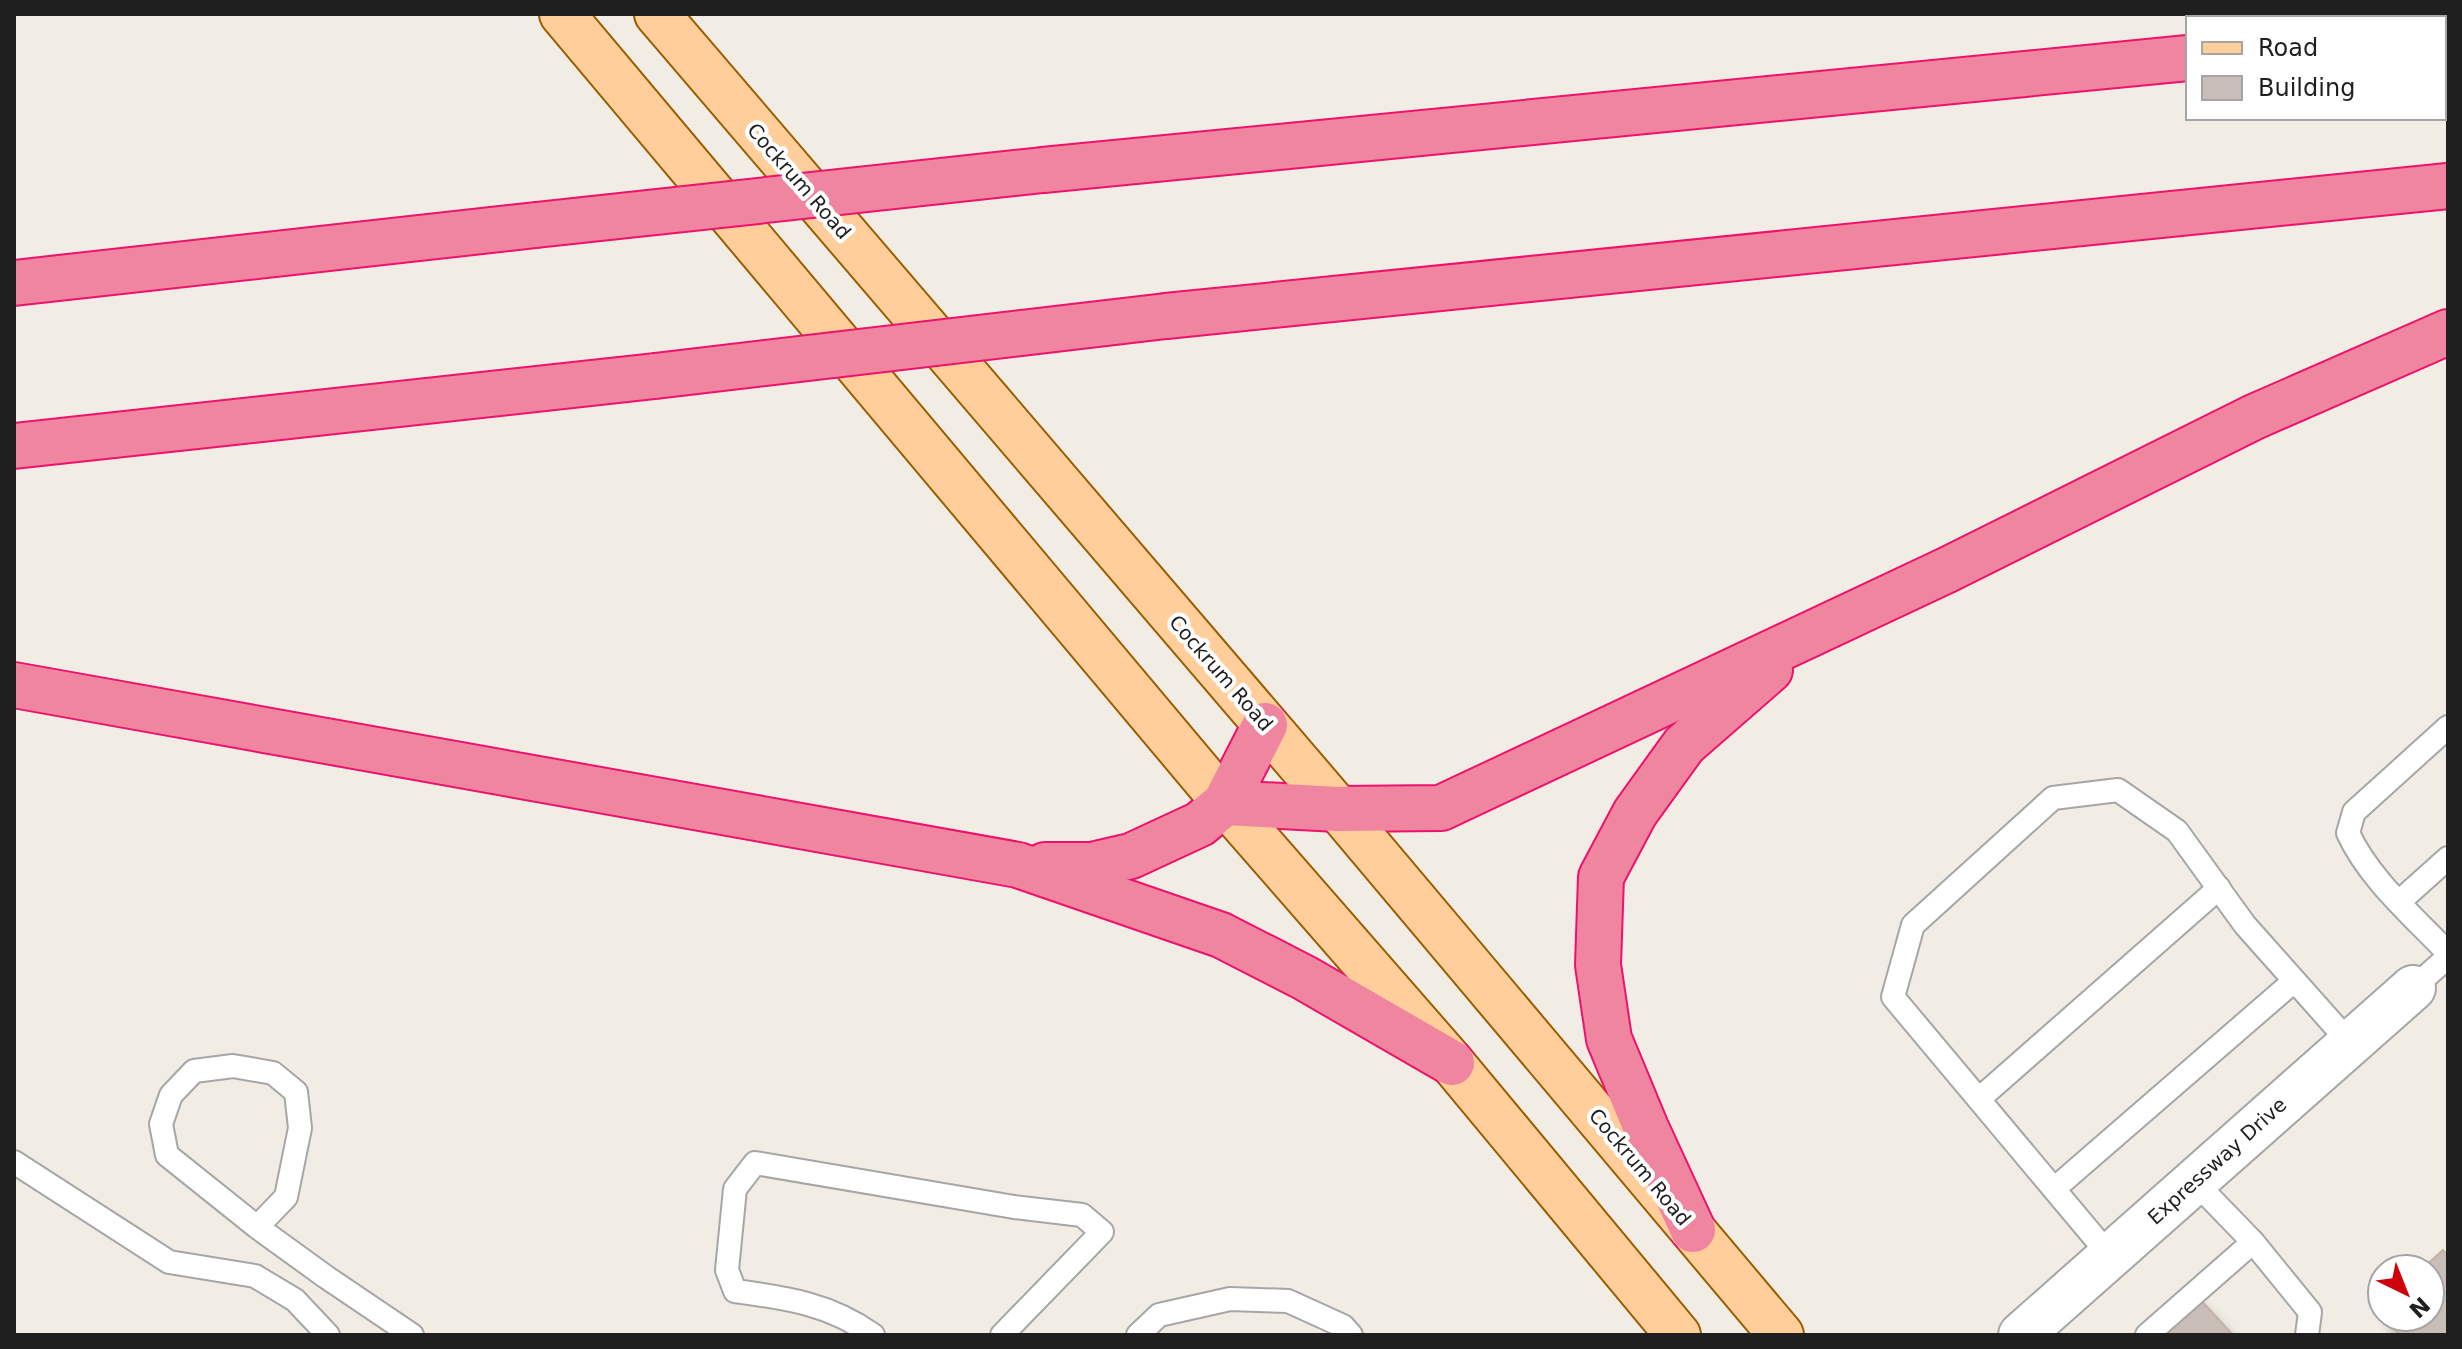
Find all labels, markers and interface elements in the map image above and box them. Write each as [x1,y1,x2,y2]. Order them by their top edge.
legend [2186,16,2446,120]
text: Road [2258,34,2318,62]
text: Building [2258,74,2355,102]
street label: Cockrum Road [742,118,856,244]
street label: Cockrum Road [1164,610,1278,736]
street label: Expressway Drive [2143,1092,2291,1230]
street label: Cockrum Road [1584,1103,1696,1231]
north arrow [2366,1253,2446,1333]
text: N [2404,1292,2435,1323]

